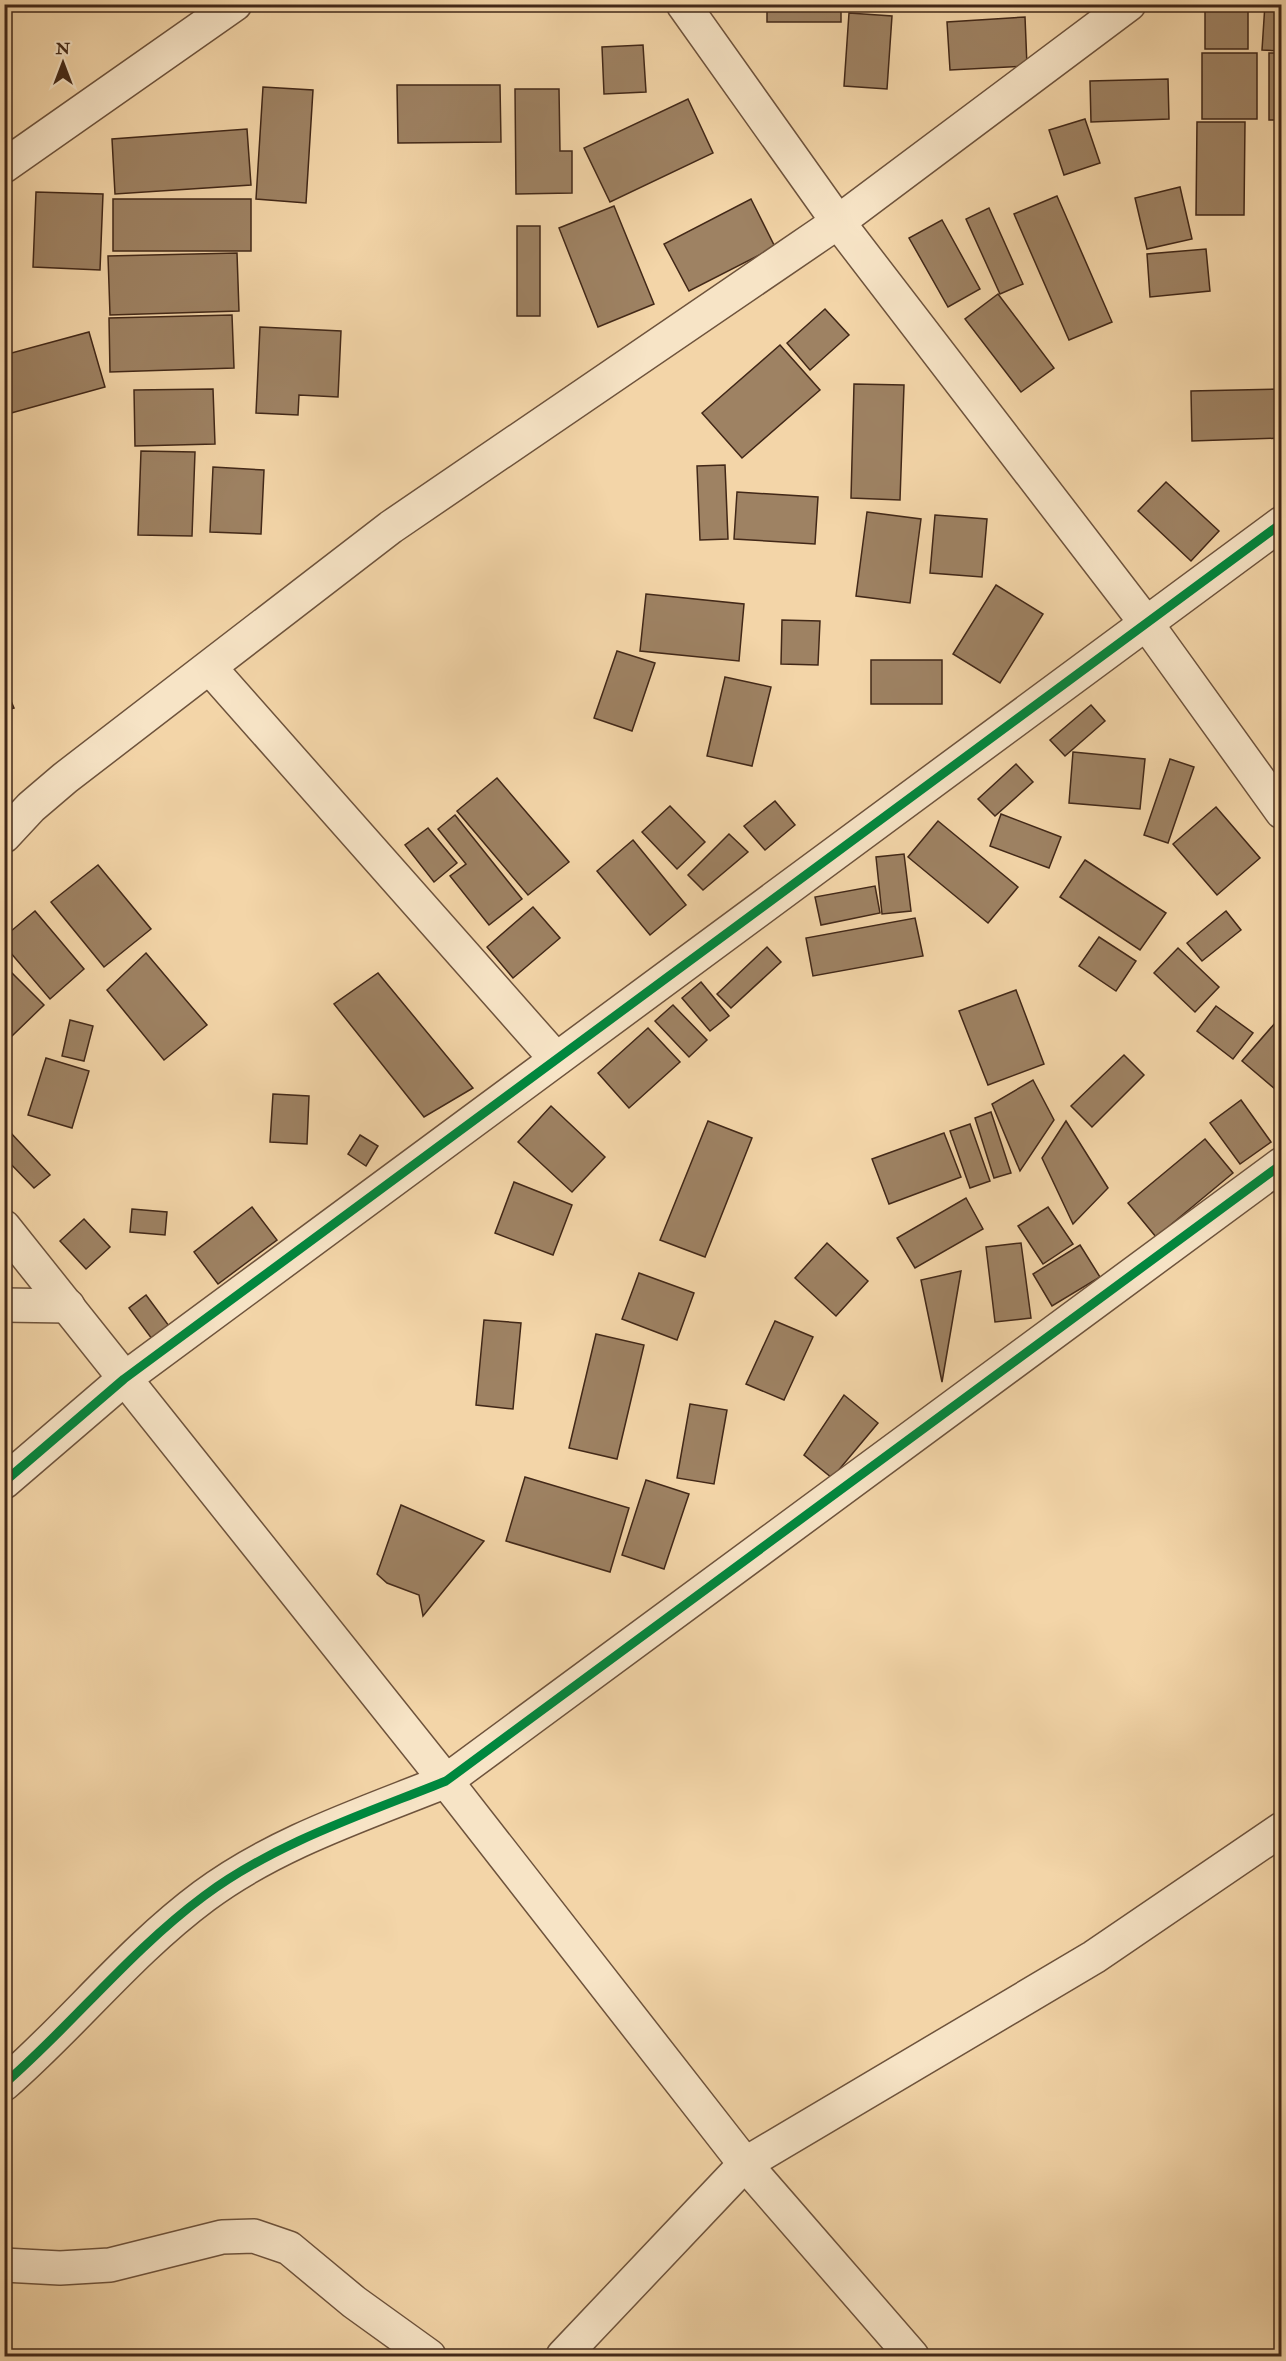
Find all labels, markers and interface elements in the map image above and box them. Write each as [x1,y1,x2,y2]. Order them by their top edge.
north arrow [33,33,93,93]
text: N [55,39,71,59]

